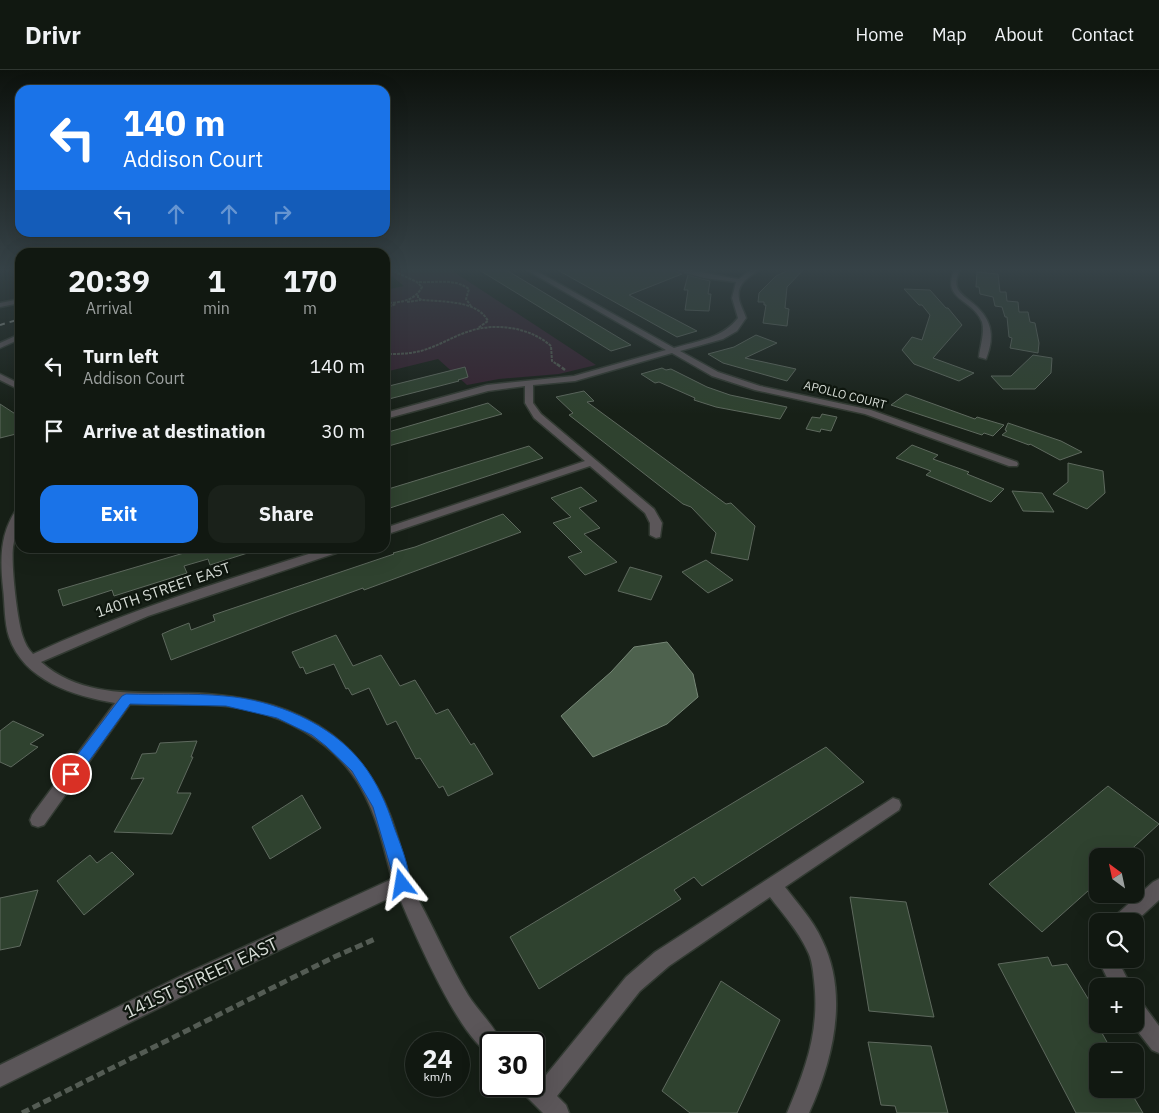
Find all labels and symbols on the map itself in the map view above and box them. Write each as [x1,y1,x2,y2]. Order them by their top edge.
street label: APOLLO COURT [802,377,888,412]
street label: 140TH STREET EAST [93,557,233,622]
pin [50,753,92,795]
north arrow [1089,848,1144,902]
position arrow [375,857,427,909]
street label: 141ST STREET EAST [120,932,281,1023]
speed limit sign: 30 [480,1032,545,1097]

